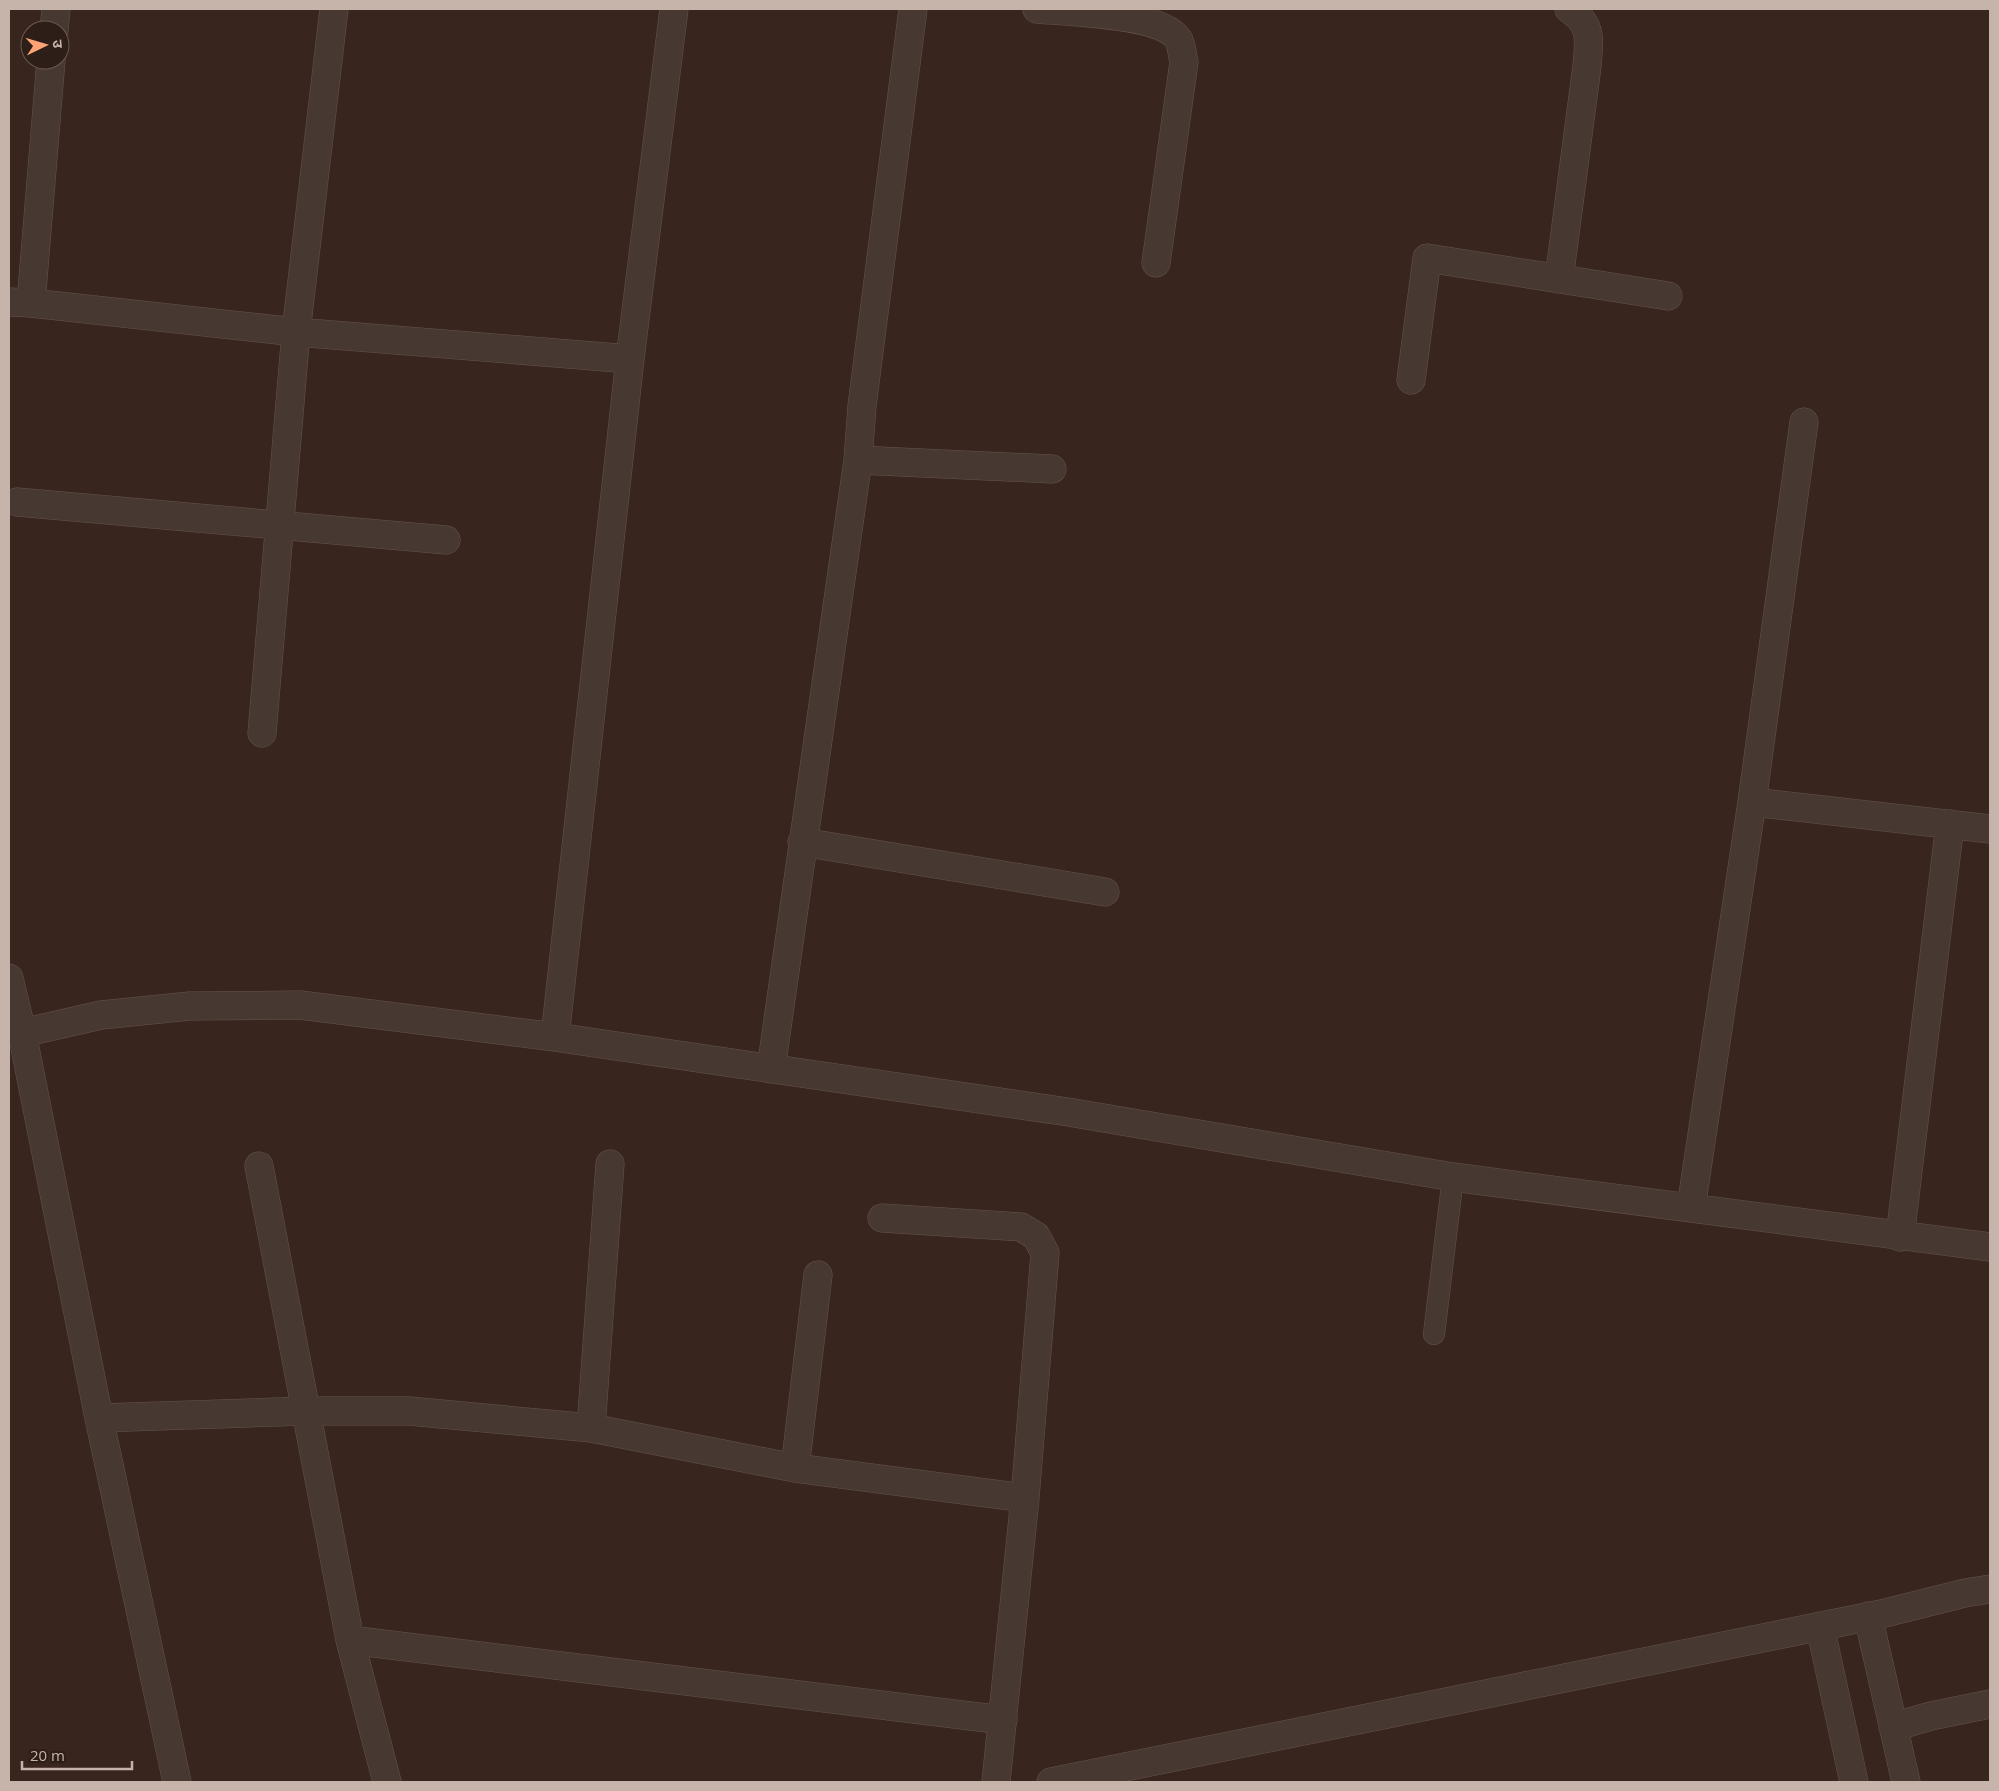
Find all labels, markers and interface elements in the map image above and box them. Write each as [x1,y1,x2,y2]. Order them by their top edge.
north arrow [20,20,70,70]
text: उ [49,39,68,50]
scale bar [22,1738,132,1770]
text: 20 m [30,1745,65,1765]

